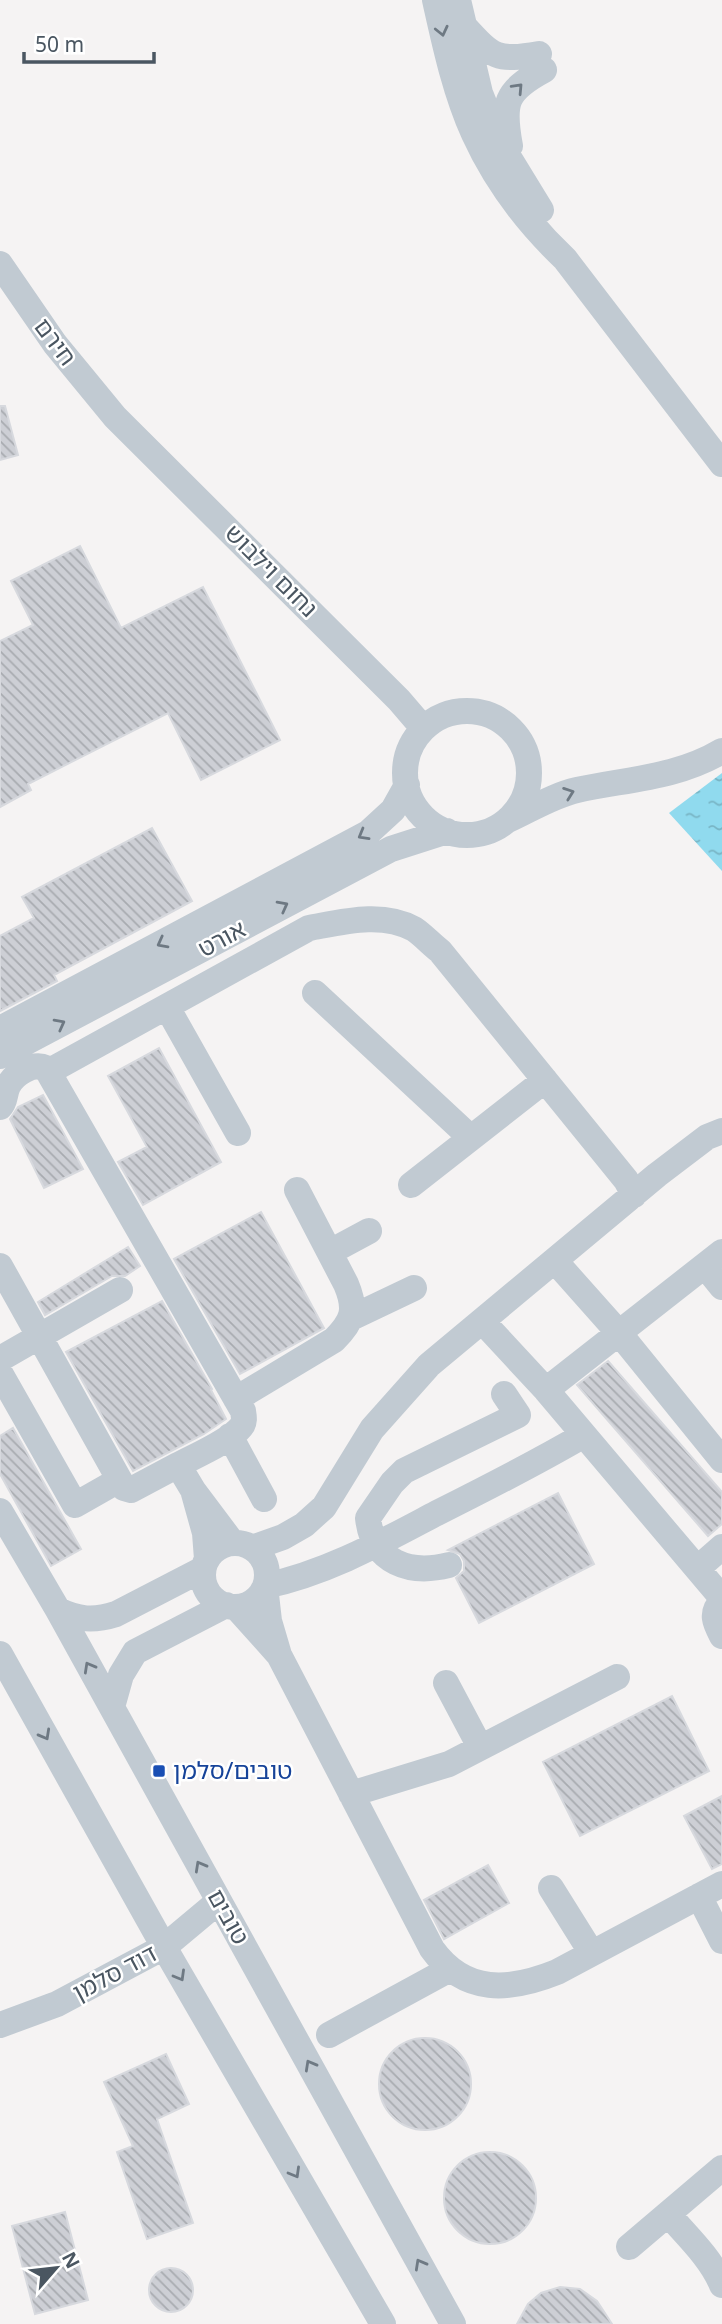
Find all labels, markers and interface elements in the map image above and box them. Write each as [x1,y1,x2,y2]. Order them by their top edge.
scale bar [24,21,154,65]
one-way arrow [434,25,448,37]
text: 50 m [35,30,84,58]
one-way arrow [510,83,522,96]
street label: חירם [28,311,85,372]
street label: נחום וילבוש [218,516,326,624]
one-way arrow [563,788,575,802]
one-way arrow [357,827,370,840]
one-way arrow [276,901,288,914]
street label: אורט [192,912,251,964]
one-way arrow [157,934,170,948]
one-way arrow [53,1018,66,1032]
one-way arrow [84,1662,98,1674]
one-way arrow [37,1728,50,1740]
place label: טובים/סלמן [173,1753,292,1786]
marker: טובים/סלמן [151,1763,167,1779]
one-way arrow [194,1861,208,1873]
street label: טובים [201,1883,258,1950]
street label: דוד סלמן [66,1936,162,2008]
one-way arrow [172,1968,185,1981]
one-way arrow [304,2060,318,2072]
one-way arrow [287,2165,300,2178]
north arrow [21,2233,91,2303]
text: N [56,2247,86,2273]
one-way arrow [414,2259,428,2272]

